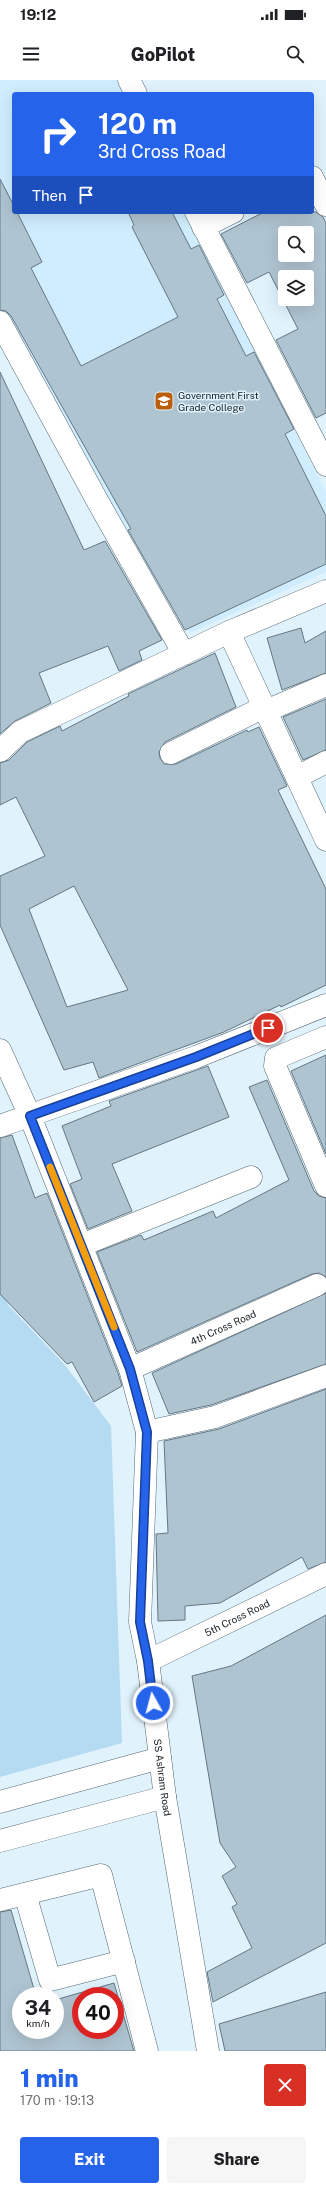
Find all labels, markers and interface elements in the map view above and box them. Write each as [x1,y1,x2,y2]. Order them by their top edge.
text: 19:12 [20,6,56,23]
icon: menu [20,43,42,65]
icon: search [284,43,306,65]
text: GoPilot [131,44,195,65]
text: 120 m [98,107,177,140]
icon: right [32,108,84,160]
text: 3rd Cross Road [98,141,226,162]
icon: arrive [75,184,97,206]
text: Then [32,187,67,204]
map controls [278,226,314,306]
button: search [278,226,314,262]
button: layers [278,270,314,306]
place label: Government First Grade College [178,389,259,413]
school or university icon: Government First Grade College [153,390,175,412]
pin [251,1011,285,1045]
icon: arrive [257,1017,279,1039]
street label: 4th Cross Road [188,1307,258,1347]
street label: 5th Cross Road [202,1597,272,1639]
position arrow [132,1682,174,1724]
street label: SS Ashram Road [152,1738,174,1817]
speed limit sign: 40 [72,1987,124,2039]
text: 34 [25,1996,51,2020]
text: km/h [26,2017,50,2029]
text: 1 min [20,2064,79,2092]
button: close [264,2064,306,2106]
text: 170 m · 19:13 [20,2093,94,2108]
button: Exit [20,2137,159,2183]
button: Share [167,2137,306,2183]

